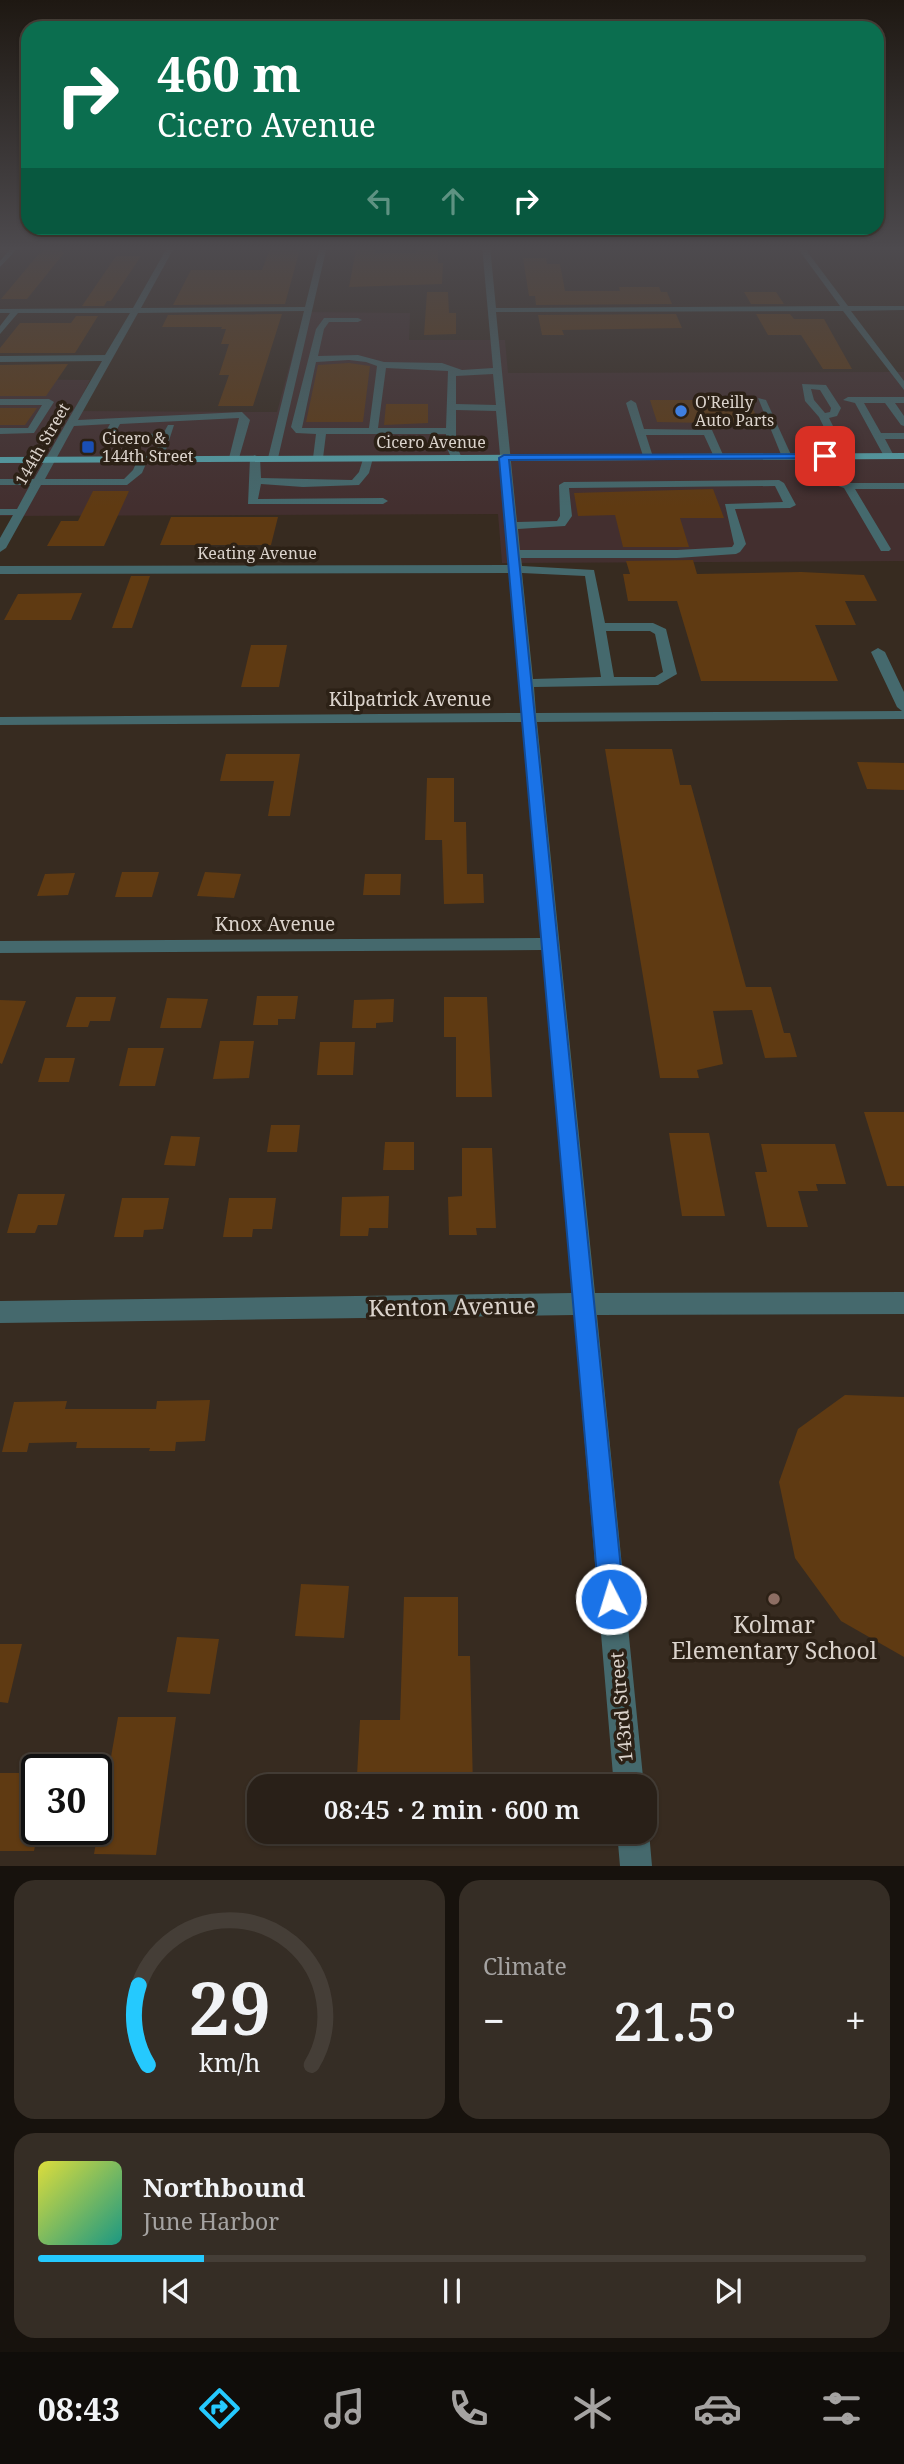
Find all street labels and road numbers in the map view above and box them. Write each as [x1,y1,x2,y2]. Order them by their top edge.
street label: 144th Street [10,399,75,489]
street label: Cicero Avenue [376,431,486,453]
street label: Keating Avenue [197,542,317,564]
street label: Kilpatrick Avenue [329,686,491,712]
street label: Knox Avenue [215,911,335,937]
street label: Kenton Avenue [368,1289,536,1323]
street label: 143rd Street [603,1651,639,1763]

